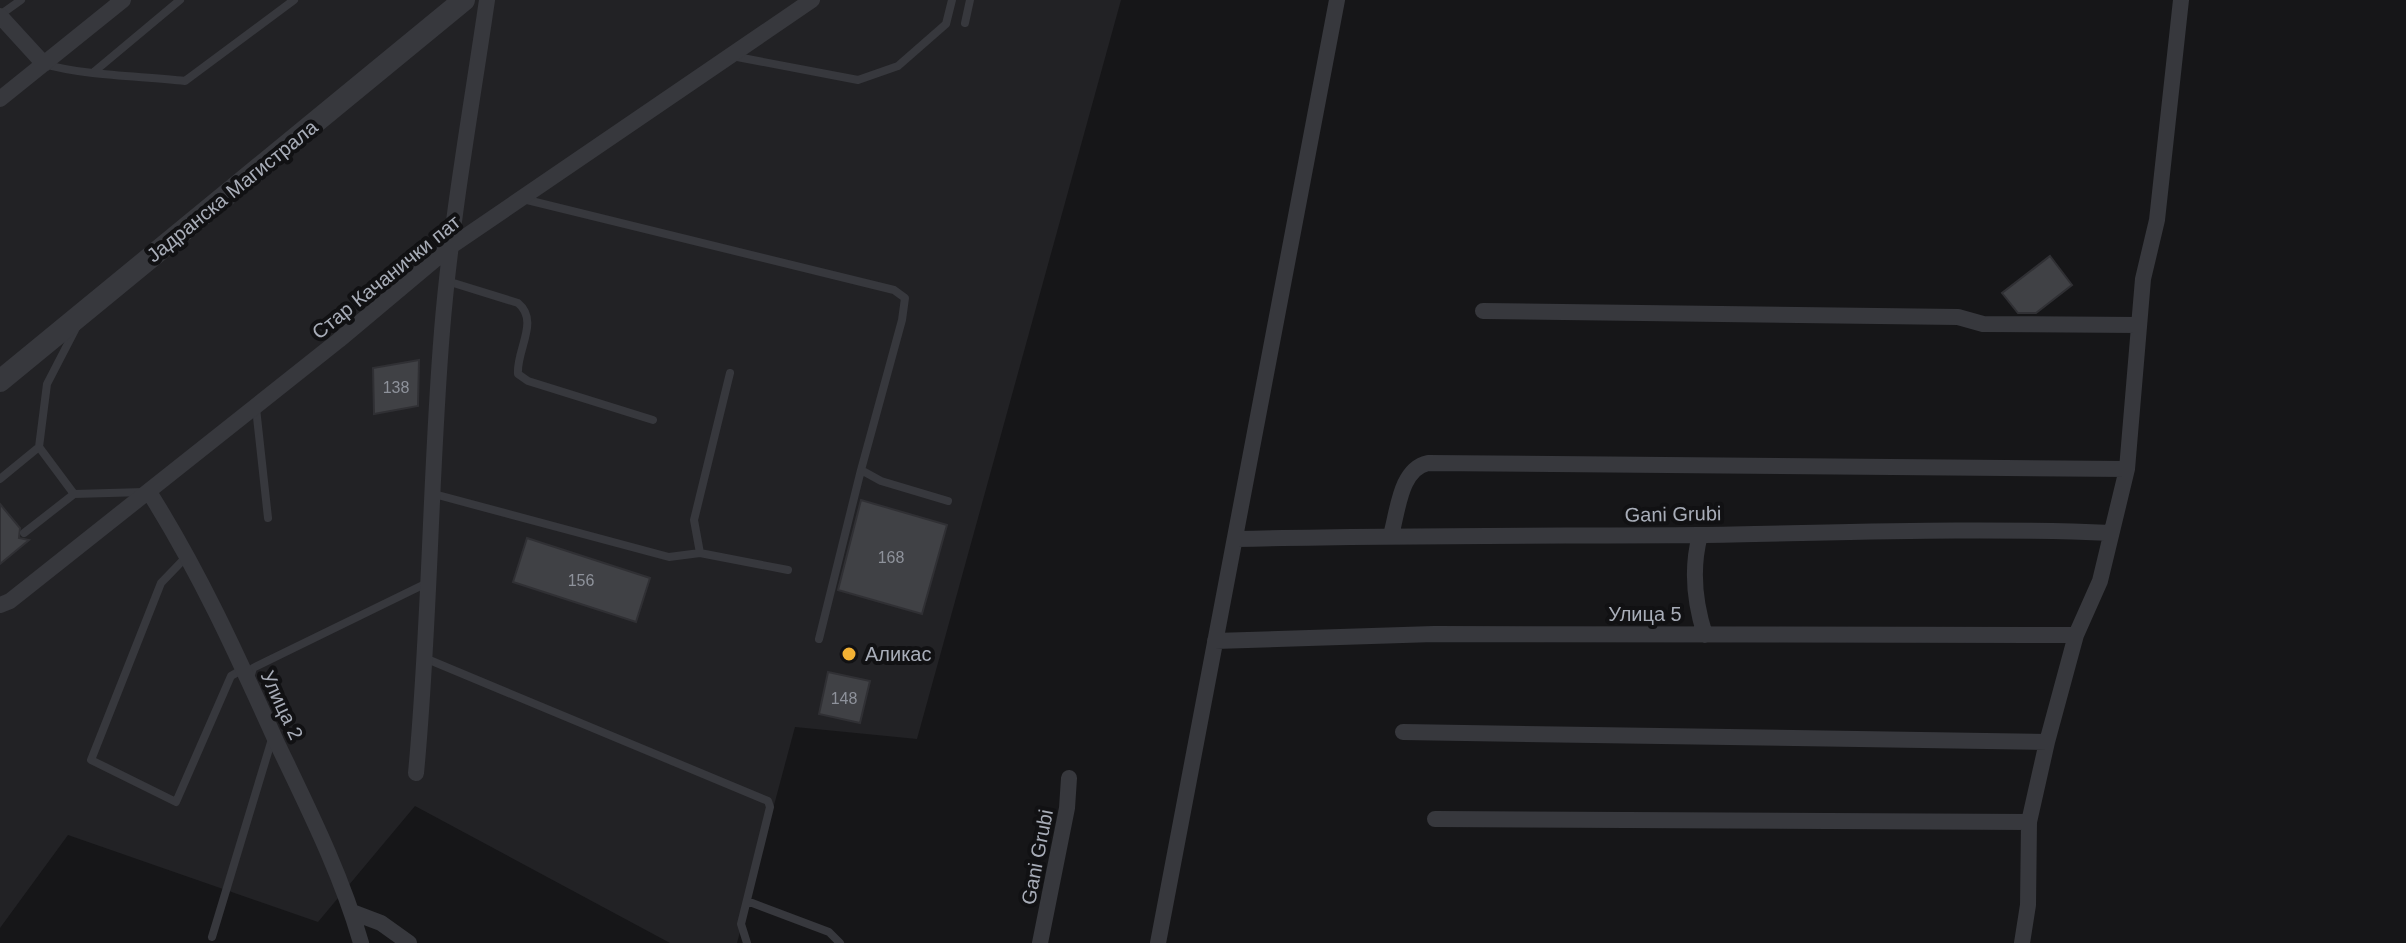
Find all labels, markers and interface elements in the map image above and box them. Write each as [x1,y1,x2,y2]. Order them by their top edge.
street label: Јадранска Магистрала [142,115,322,266]
street label: Стар Качанички пат [308,211,464,343]
house number: 138 [383,379,409,396]
street label: Gani Grubi [1624,502,1722,526]
house number: 168 [878,549,904,566]
house number: 156 [568,572,594,589]
street label: Улица 5 [1608,603,1682,625]
place label: Аликас [865,643,932,665]
marker: Аликас [840,645,858,663]
street label: Улица 2 [257,667,307,743]
house number: 148 [831,690,857,707]
street label: Gani Grubi [1017,807,1057,907]

